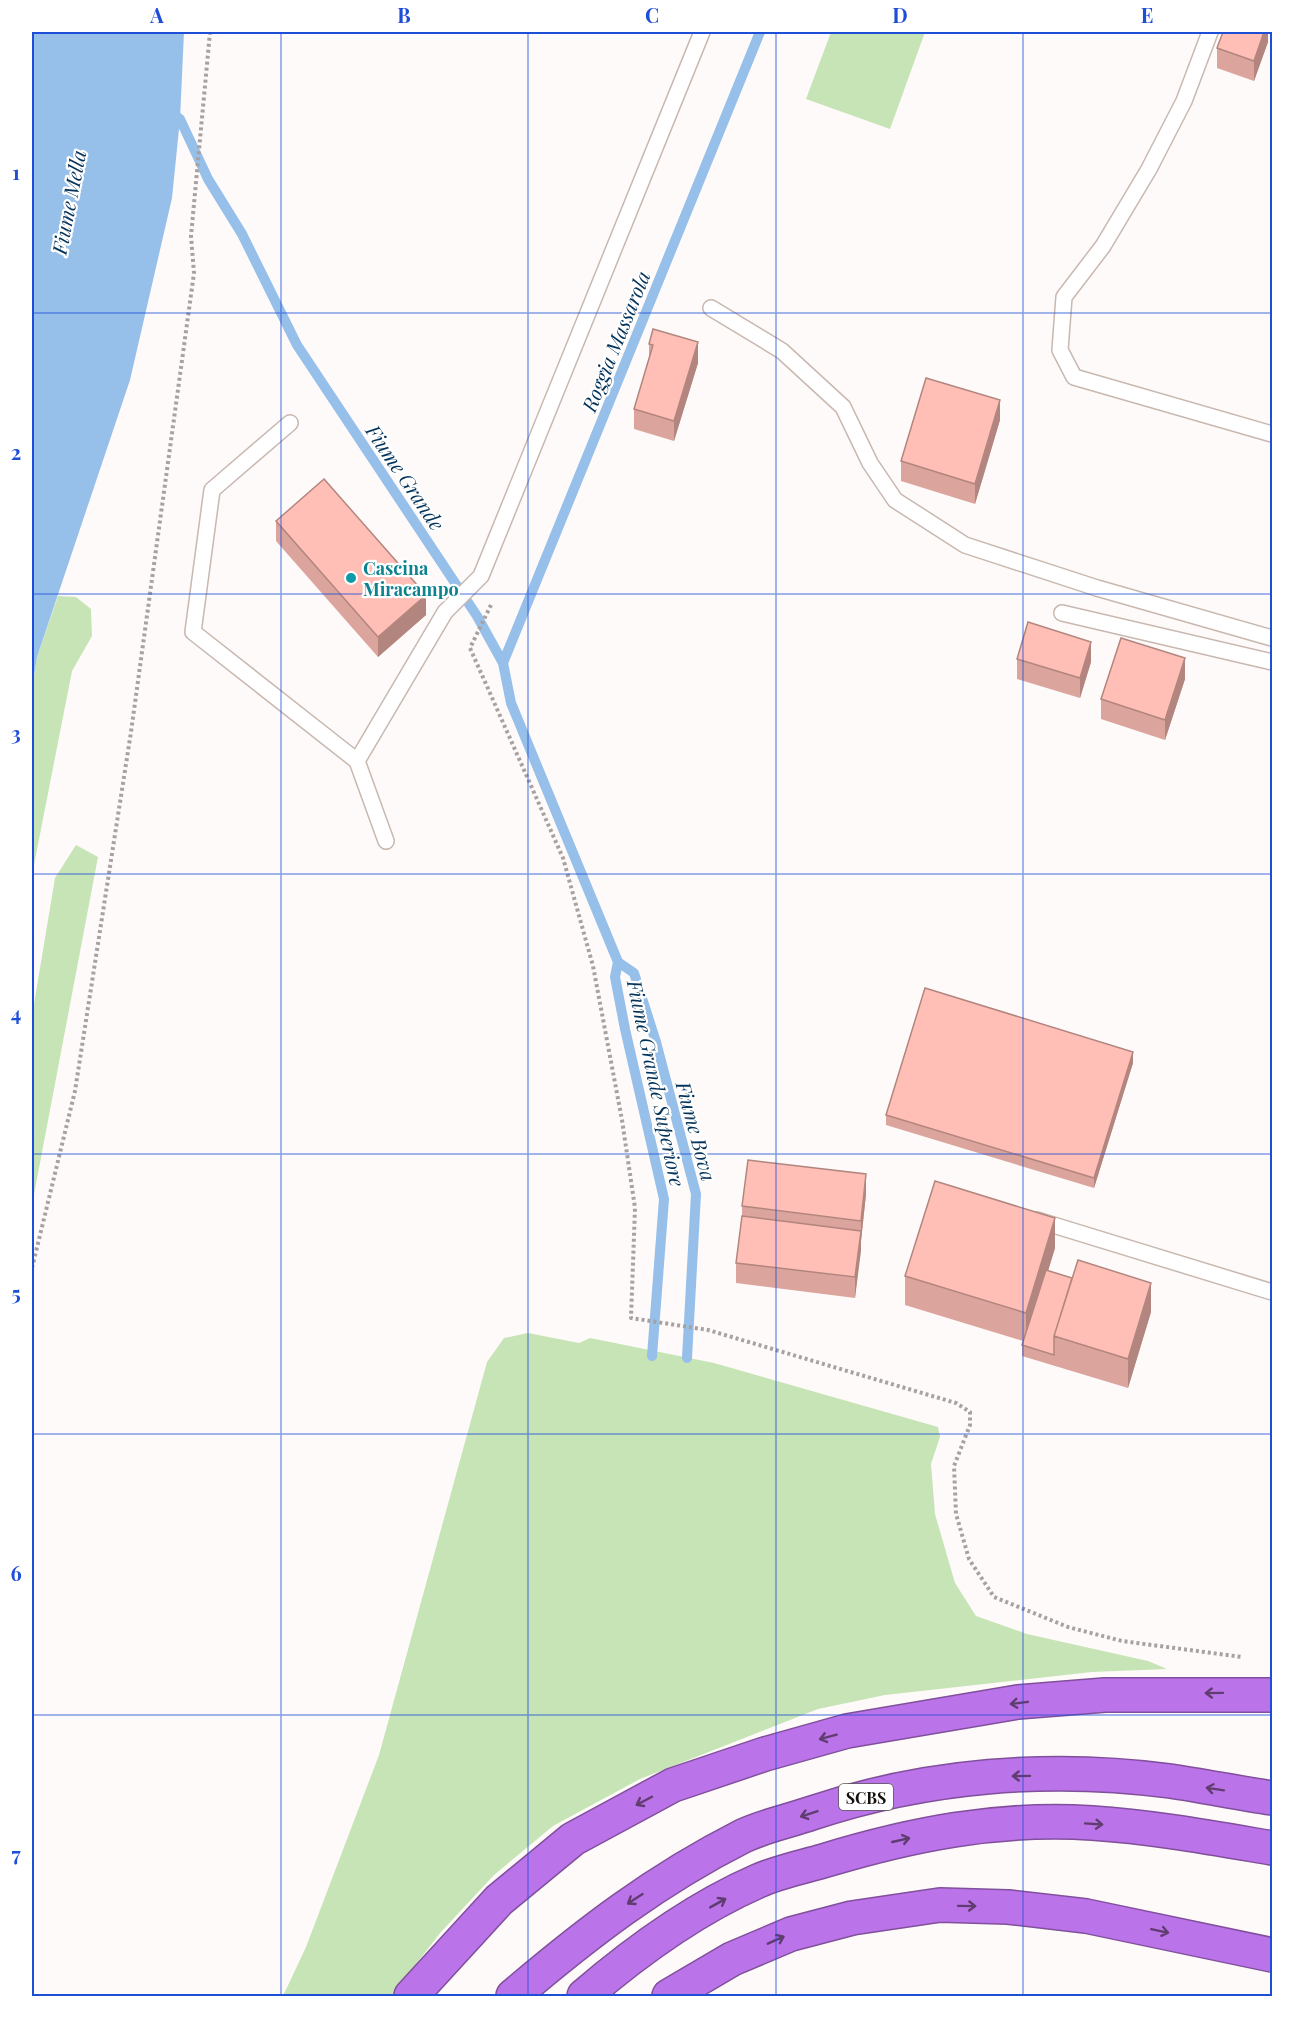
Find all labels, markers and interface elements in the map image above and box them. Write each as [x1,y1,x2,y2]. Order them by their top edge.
text: A [149,1,164,28]
text: B [397,1,411,28]
text: C [645,1,659,28]
text: D [892,1,908,28]
text: E [1141,1,1153,28]
water label: Fiume Mella [44,148,91,257]
text: 1 [12,158,20,185]
water label: Roggia Massarola [574,267,656,416]
water label: Fiume Grande [360,418,452,536]
text: 2 [11,438,21,465]
place label: Cascina Miracampo [363,556,459,601]
marker: Cascina Miracampo [344,571,358,585]
text: 3 [11,719,21,746]
water label: Fiume Grande Superiore [622,976,692,1189]
text: 4 [11,999,21,1026]
water label: Fiume Bova [670,1077,723,1184]
text: 5 [11,1279,21,1306]
text: 6 [10,1559,22,1586]
one-way arrow [1205,1688,1225,1699]
one-way arrow [1010,1697,1030,1708]
one-way arrow [818,1732,837,1743]
one-way arrow [1011,1770,1031,1781]
one-way arrow [1205,1783,1225,1794]
road number: SCBS [839,1784,893,1810]
one-way arrow [636,1795,653,1807]
one-way arrow [800,1809,819,1820]
one-way arrow [1084,1819,1104,1830]
one-way arrow [891,1833,910,1845]
text: 7 [11,1840,21,1867]
one-way arrow [627,1893,644,1905]
one-way arrow [709,1897,726,1909]
one-way arrow [957,1900,977,1912]
one-way arrow [1150,1926,1169,1938]
one-way arrow [767,1934,785,1945]

